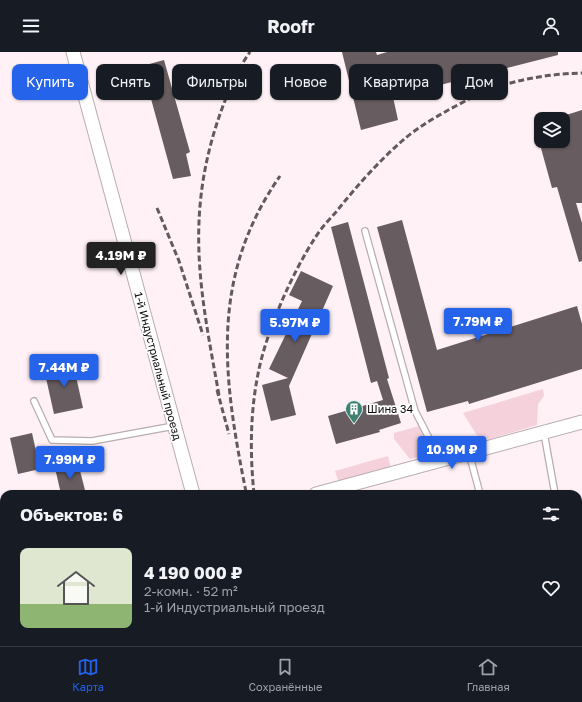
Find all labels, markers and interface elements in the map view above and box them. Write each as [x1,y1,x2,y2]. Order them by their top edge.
icon: menu [20,15,42,37]
text: Roofr [267,15,315,37]
icon: person [540,15,562,37]
chip: Купить [12,64,88,100]
chip: Снять [96,64,164,100]
chip: Фильтры [172,64,262,100]
chip: Новое [270,64,341,100]
chip: Квартира [349,64,443,100]
chip: Дом [451,64,508,100]
map controls [534,112,570,148]
button: layers [534,112,570,148]
pin: 4.19M ₽ [84,242,158,276]
text: 4.19M ₽ [96,247,146,263]
street label: 1-й Индустриальный проезд [132,290,185,442]
pin: 7.79M ₽ [441,308,515,342]
pin: 5.97M ₽ [258,309,332,343]
text: 7.79M ₽ [453,313,503,329]
text: 5.97M ₽ [269,314,321,330]
pin: 7.44M ₽ [27,354,101,388]
text: 7.44M ₽ [38,359,90,375]
building icon: Шина 34 [344,399,364,424]
place label: Шина 34 [367,402,413,415]
pin: 10.9M ₽ [415,436,489,470]
text: 10.9M ₽ [426,441,478,457]
pin: 7.99M ₽ [33,446,107,480]
text: 7.99M ₽ [44,451,96,467]
icon: filters [540,503,562,525]
text: Объектов: 6 [20,504,123,525]
text: 4 190 000 ₽ [144,562,243,583]
icon: home [52,564,100,612]
icon: heart [540,577,562,599]
text: 2-комн. · 52 m² [144,583,238,599]
text: 1-й Индустриальный проезд [144,599,325,615]
tab: Карта [72,656,104,693]
tab: Сохранённые [249,656,322,693]
tab: Главная [467,656,510,693]

